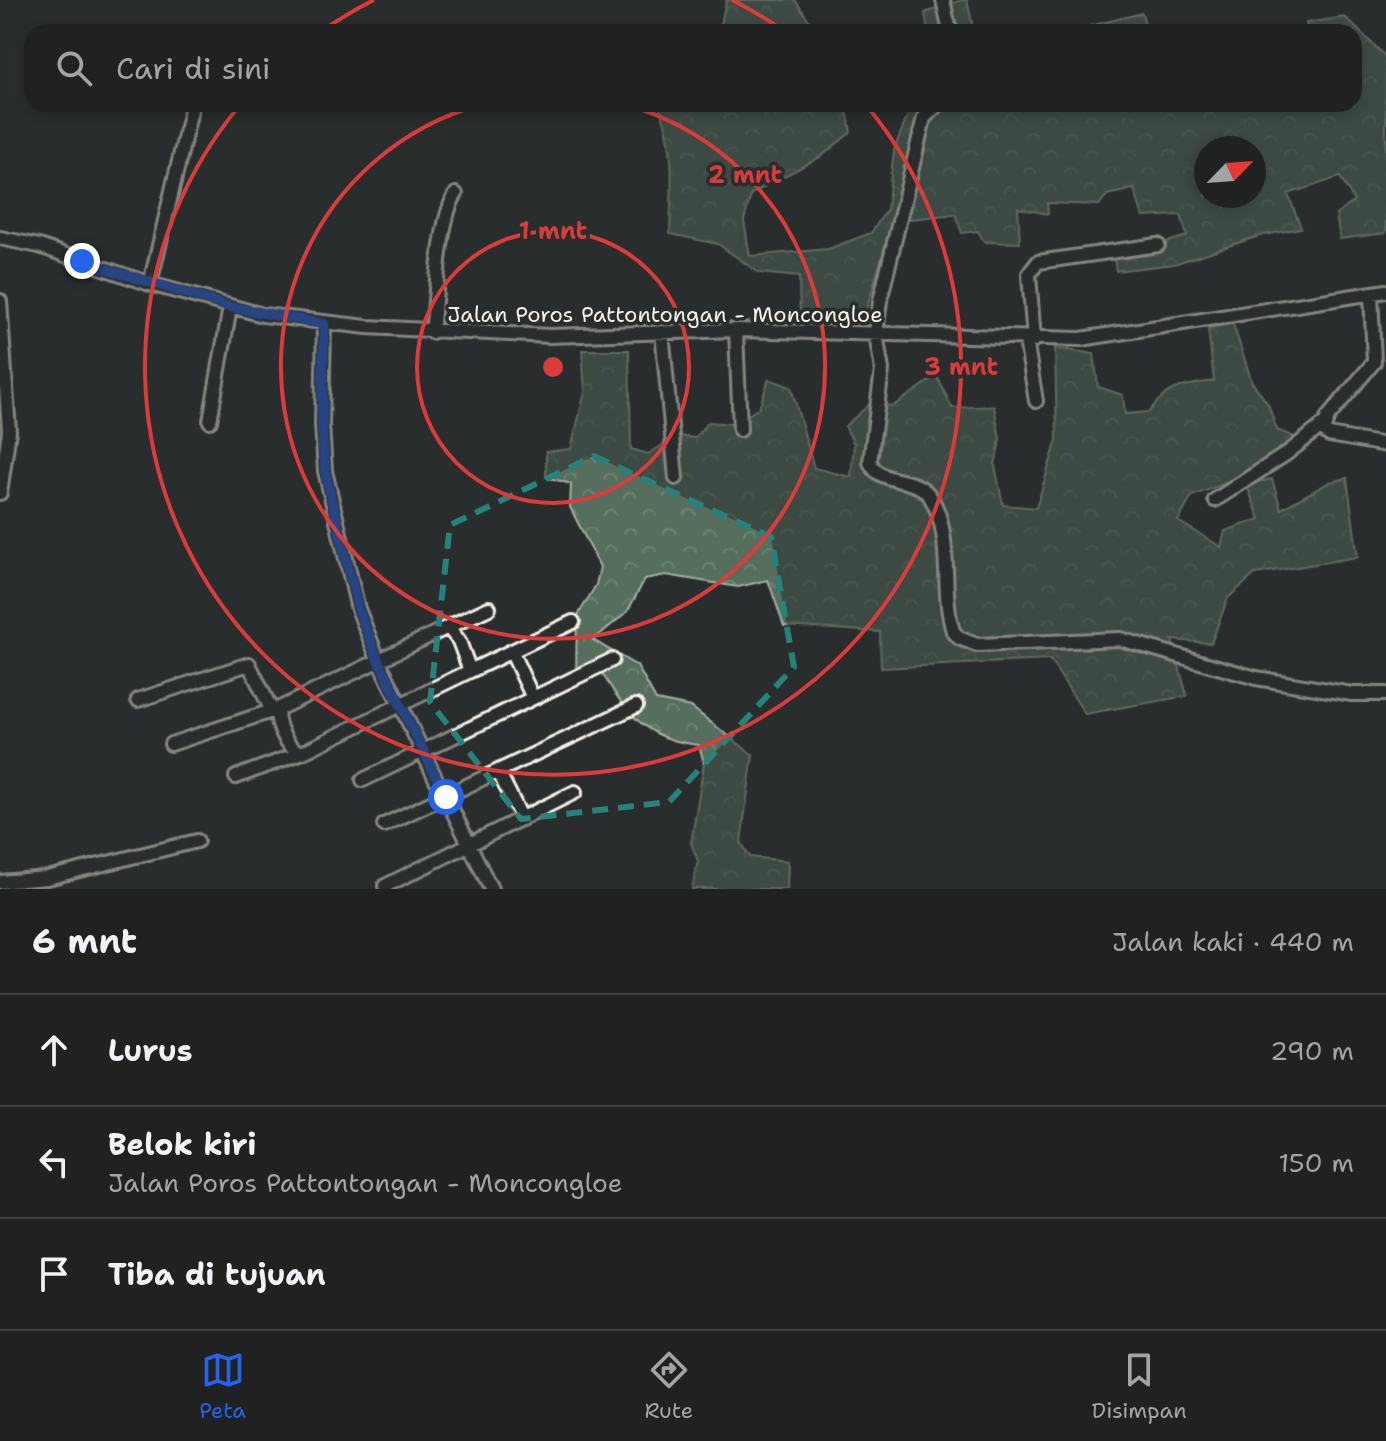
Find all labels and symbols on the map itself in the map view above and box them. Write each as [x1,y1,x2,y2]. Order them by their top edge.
north arrow [1194,136,1266,208]
text: 2 mnt [708,159,782,191]
text: 1 mnt [519,215,587,247]
route end [64,243,100,279]
street label: Jalan Poros Pattontongan - Moncongloe [447,300,883,329]
text: 3 mnt [924,351,998,383]
centre of rings [539,353,567,381]
route start [428,779,464,815]

